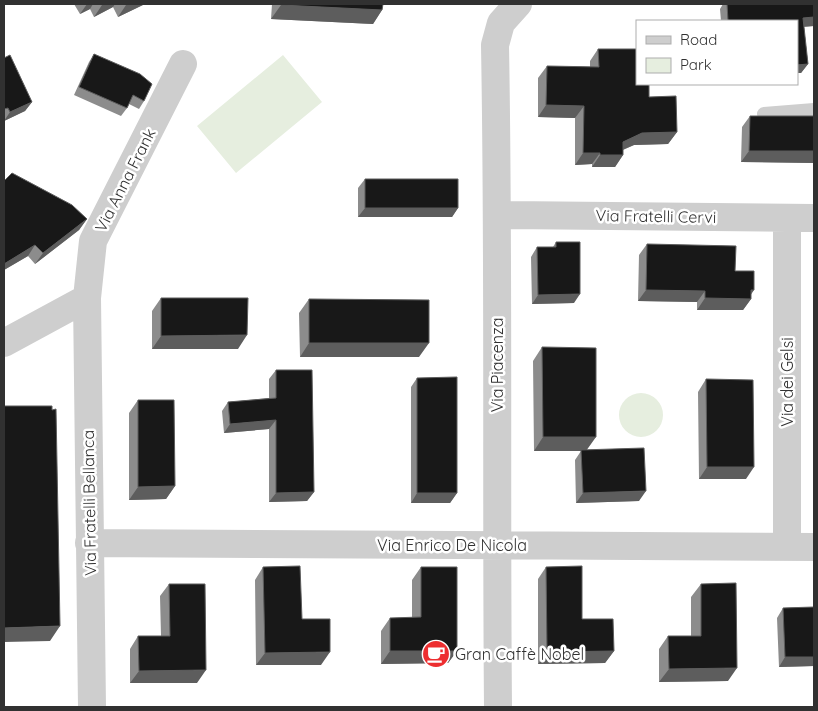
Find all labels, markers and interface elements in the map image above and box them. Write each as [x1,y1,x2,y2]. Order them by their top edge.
legend [636,20,798,85]
text: Road [680,30,717,49]
text: Park [680,55,712,74]
street label: Via Anna Frank [90,125,160,235]
street label: Via Fratelli Cervi [596,205,716,227]
street label: Via Piacenza [487,318,507,412]
street label: Via dei Gelsi [777,337,797,427]
street label: Via Fratelli Bellanca [78,430,100,576]
street label: Via Enrico De Nicola [377,535,527,555]
cafe icon: Gran Caffè Nobel [421,639,451,669]
place label: Gran Caffè Nobel [455,644,584,664]

